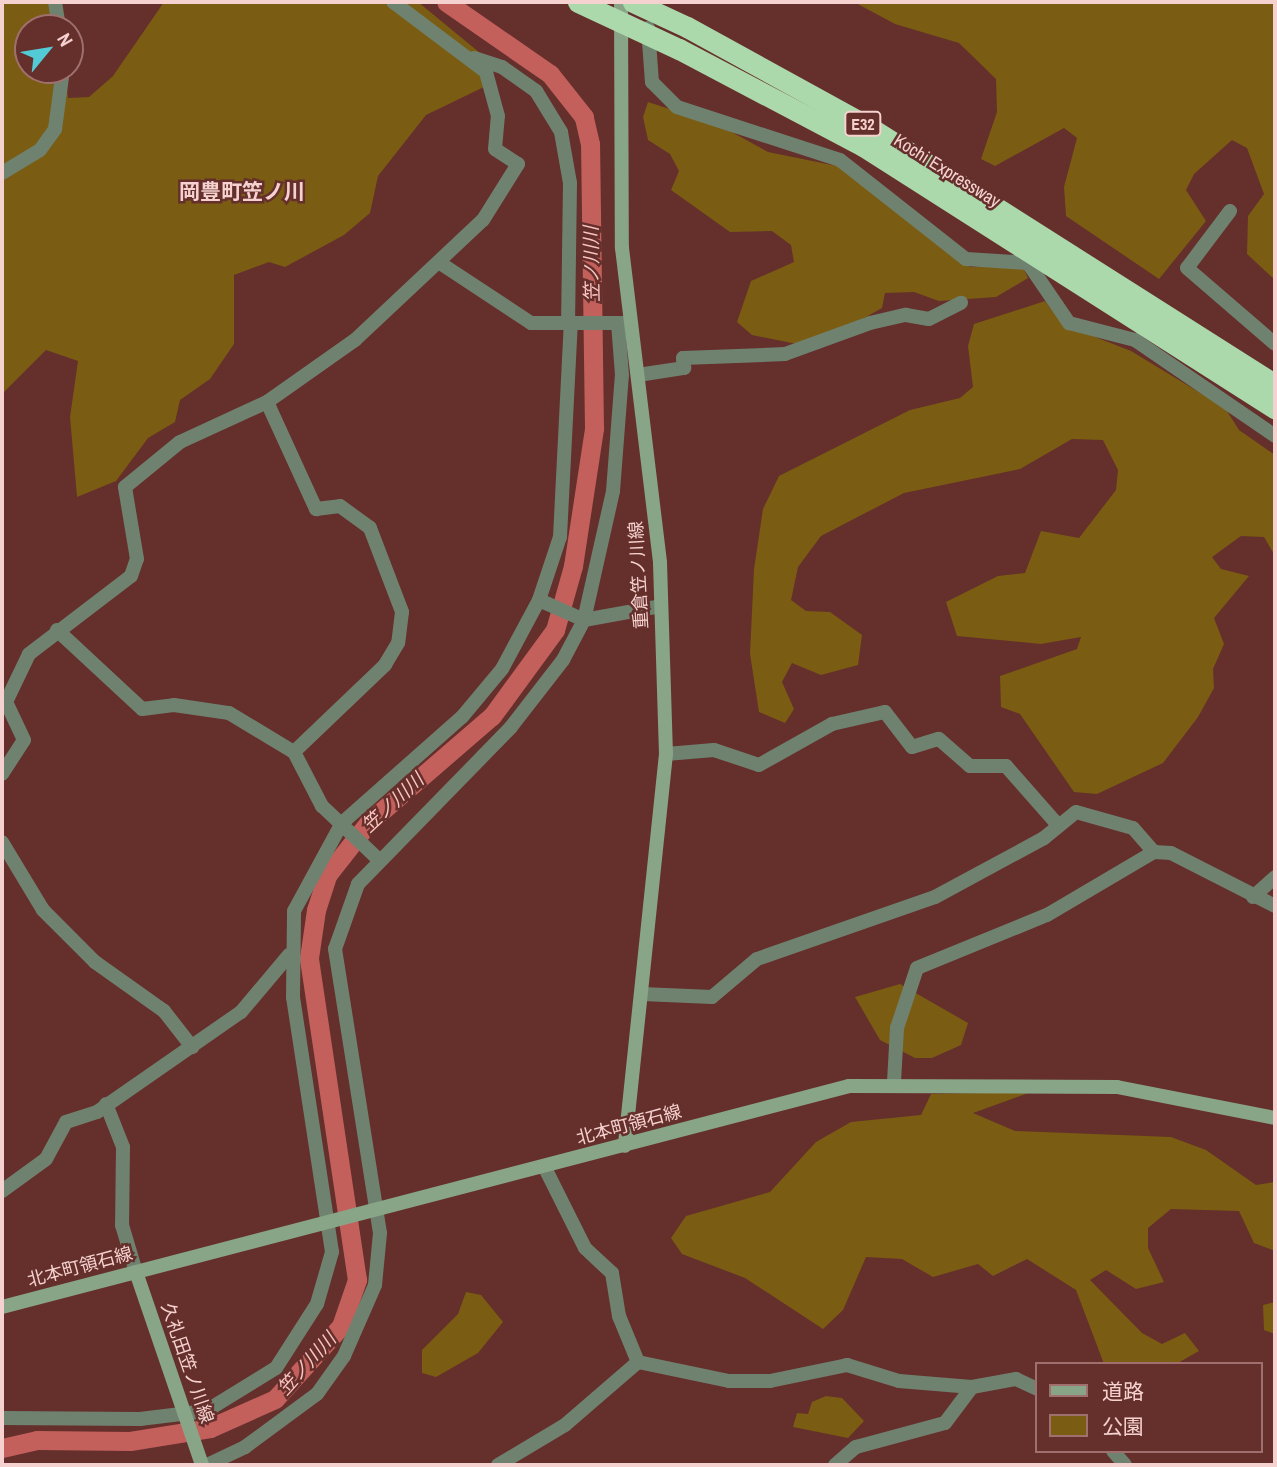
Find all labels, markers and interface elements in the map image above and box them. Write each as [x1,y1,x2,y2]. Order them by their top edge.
north arrow [14,14,84,84]
text: N [51,28,80,51]
road number: E32 [844,112,882,136]
street label: Kochi Expressway [890,130,1004,212]
district label: 岡豊町笠ノ川 [179,179,305,205]
water label: 笠ノ川川 [580,226,604,302]
street label: 重倉笠ノ川線 [625,521,653,629]
water label: 笠ノ川川 [357,769,429,837]
street label: 北本町領石線 [574,1101,684,1149]
street label: 北本町領石線 [25,1243,135,1291]
street label: 久礼田笠ノ川線 [156,1300,218,1426]
water label: 笠ノ川川 [273,1328,341,1400]
legend [1036,1362,1263,1453]
text: 道路 [1102,1377,1144,1406]
text: 公園 [1102,1412,1144,1441]

